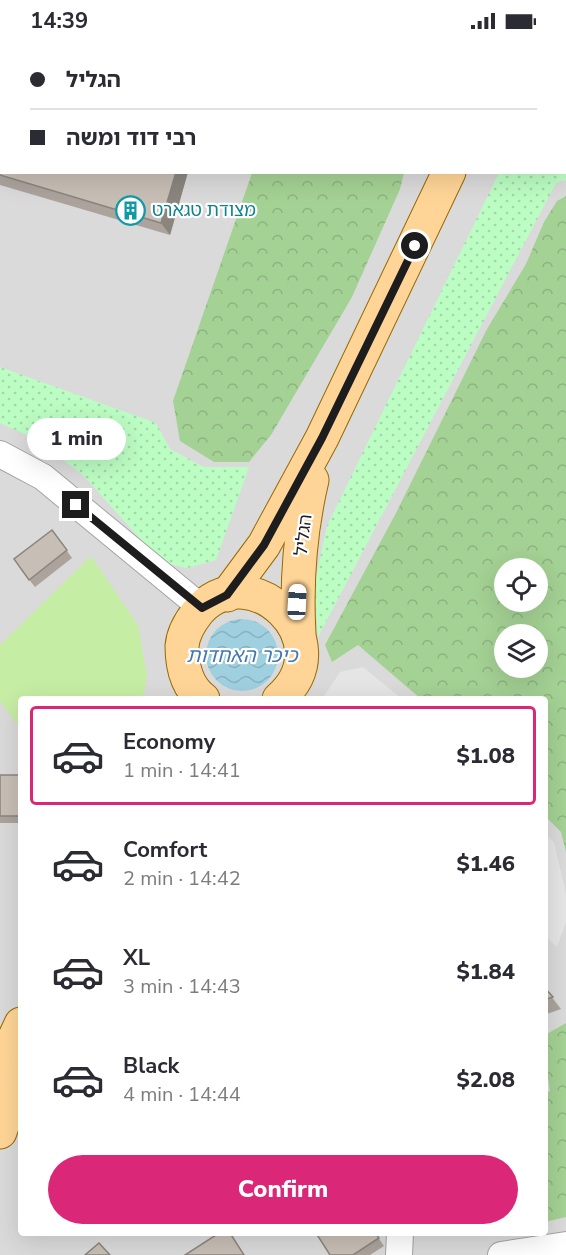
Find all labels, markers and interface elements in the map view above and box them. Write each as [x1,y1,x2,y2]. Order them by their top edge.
text: 14:39 [30,6,88,36]
text: הגליל [66,65,121,95]
text: רבי דוד ומשה [66,123,197,153]
building icon: מצודת טגארט [115,194,147,226]
place label: מצודת טגארט [152,198,256,222]
route start [401,232,428,259]
callout: 1 min [26,418,125,460]
text: 1 min [50,425,103,452]
route end [62,491,89,518]
street label: הגליל [289,513,317,557]
map controls [494,558,548,678]
button: locate [494,558,548,612]
car [287,584,307,620]
button: layers [494,624,548,678]
water label: כיכר האחדות [187,642,299,669]
text: Economy [123,727,215,757]
icon: car [51,729,105,783]
text: $1.08 [456,741,515,771]
text: 1 min · 14:41 [123,757,241,784]
text: Comfort [123,835,207,865]
icon: car [51,837,105,891]
text: $1.46 [456,849,515,879]
text: 2 min · 14:42 [123,865,241,892]
text: XL [123,943,150,973]
icon: car [51,945,105,999]
text: $1.84 [456,957,515,987]
text: 3 min · 14:43 [123,973,241,1000]
text: Black [123,1051,179,1081]
icon: car [51,1053,105,1107]
text: $2.08 [456,1065,515,1095]
text: 4 min · 14:44 [123,1081,241,1108]
button: Confirm [48,1155,518,1224]

